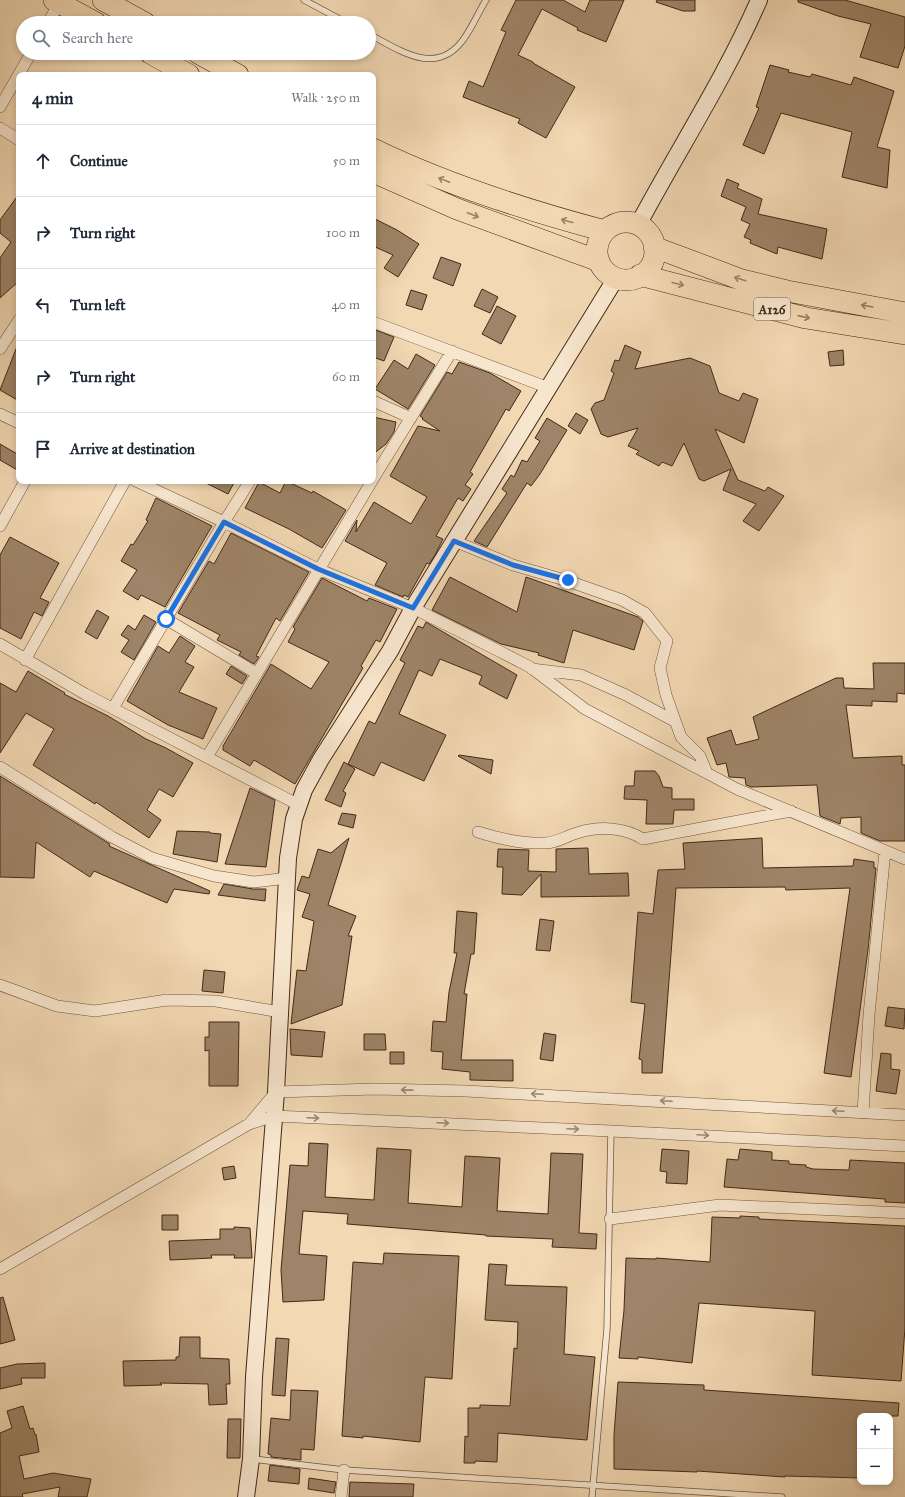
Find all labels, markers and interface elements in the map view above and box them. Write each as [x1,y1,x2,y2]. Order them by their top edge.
search box [16,16,376,60]
icon: search [30,27,52,49]
text: Search here [62,29,133,47]
text: 4 min [32,88,73,109]
text: Walk · 250 m [291,90,360,106]
icon: ahead [32,150,54,172]
text: Continue [70,152,128,170]
text: 50 m [333,153,360,169]
one-way arrow [438,176,450,183]
one-way arrow [467,211,479,219]
one-way arrow [561,216,574,224]
icon: right [32,222,54,244]
text: Turn right [70,224,135,242]
text: 100 m [326,225,360,241]
one-way arrow [733,275,746,282]
one-way arrow [672,281,685,288]
icon: left [32,294,54,316]
text: Turn left [70,296,126,314]
text: 40 m [331,297,360,313]
road number: A126 [754,298,790,320]
one-way arrow [860,302,873,310]
one-way arrow [797,314,810,322]
icon: right [32,366,54,388]
text: Turn right [70,368,135,386]
text: 60 m [332,369,360,385]
icon: arrive [32,438,54,460]
text: Arrive at destination [70,440,195,458]
route end [559,571,577,589]
route start [157,610,175,628]
one-way arrow [401,1086,414,1093]
one-way arrow [531,1091,544,1098]
one-way arrow [660,1097,673,1105]
one-way arrow [832,1107,845,1115]
one-way arrow [306,1114,319,1122]
one-way arrow [436,1120,449,1127]
one-way arrow [566,1125,579,1133]
one-way arrow [696,1131,709,1139]
map controls [857,1413,893,1485]
button: + [857,1413,893,1449]
button: − [857,1449,893,1485]

